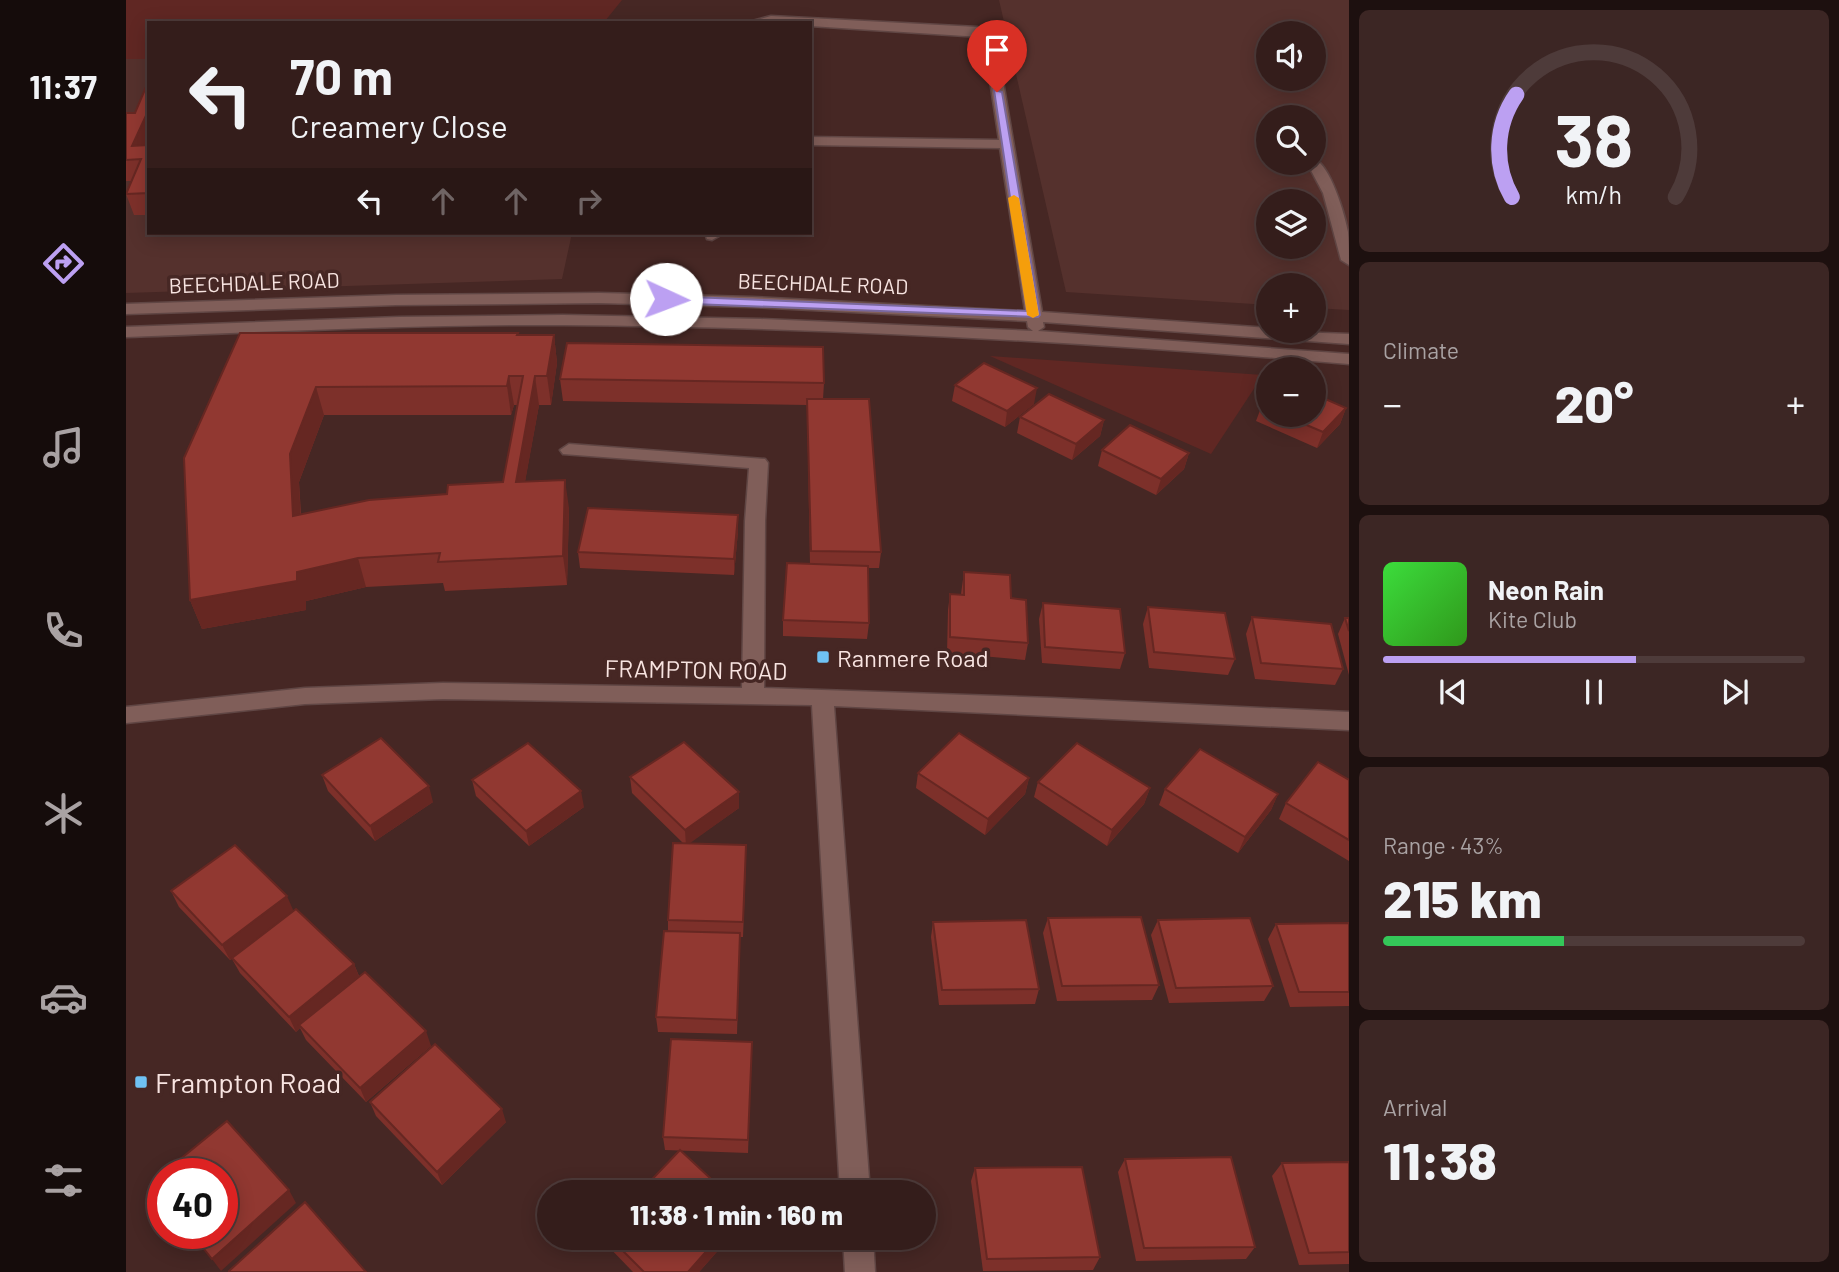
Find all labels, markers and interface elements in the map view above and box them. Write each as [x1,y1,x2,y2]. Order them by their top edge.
pin [967,20,1027,92]
map controls [1256,21,1326,427]
button: sound [1256,21,1326,91]
icon: arrive [978,31,1016,69]
text: 70 m [290,46,393,105]
icon: left [175,49,266,140]
text: 11:37 [29,67,97,105]
text: 38 [1555,95,1633,183]
button: search [1256,105,1326,175]
text: Creamery Close [290,106,508,144]
text: km/h [1566,179,1622,209]
icon: left [351,182,389,220]
icon: ahead [424,182,462,220]
icon: ahead [497,182,535,220]
icon: right [570,182,608,220]
button: layers [1256,189,1326,259]
icon: directions [39,239,88,288]
position arrow [629,262,703,336]
street label: BEECHDALE ROAD [168,267,340,297]
street label: BEECHDALE ROAD [737,268,909,298]
button: + [1256,273,1326,343]
text: Climate [1383,336,1459,364]
button: − [1256,357,1326,427]
text: 20° [1555,371,1633,433]
text: − [1383,380,1402,426]
text: + [1786,380,1805,426]
icon: music [39,423,88,472]
text: Neon Rain [1488,574,1604,605]
text: Kite Club [1488,605,1577,633]
icon: phone [39,606,88,655]
place label: Ranmere Road [837,643,989,672]
marker: Ranmere Road [815,649,831,665]
street label: FRAMPTON ROAD [604,653,788,685]
icon: previous [1434,673,1472,711]
icon: pause [1575,673,1613,711]
icon: next [1716,673,1754,711]
icon: climate [39,789,88,838]
text: Range · 43% [1383,831,1504,859]
text: 215 km [1383,866,1542,928]
icon: car [39,973,88,1022]
place label: Frampton Road [155,1065,341,1099]
marker: Frampton Road [133,1074,149,1090]
text: Arrival [1383,1093,1447,1121]
text: 11:38 [1383,1128,1497,1190]
icon: filters [39,1156,88,1205]
speed limit sign: 40 [147,1158,238,1249]
text: 11:38 · 1 min · 160 m [630,1199,843,1230]

